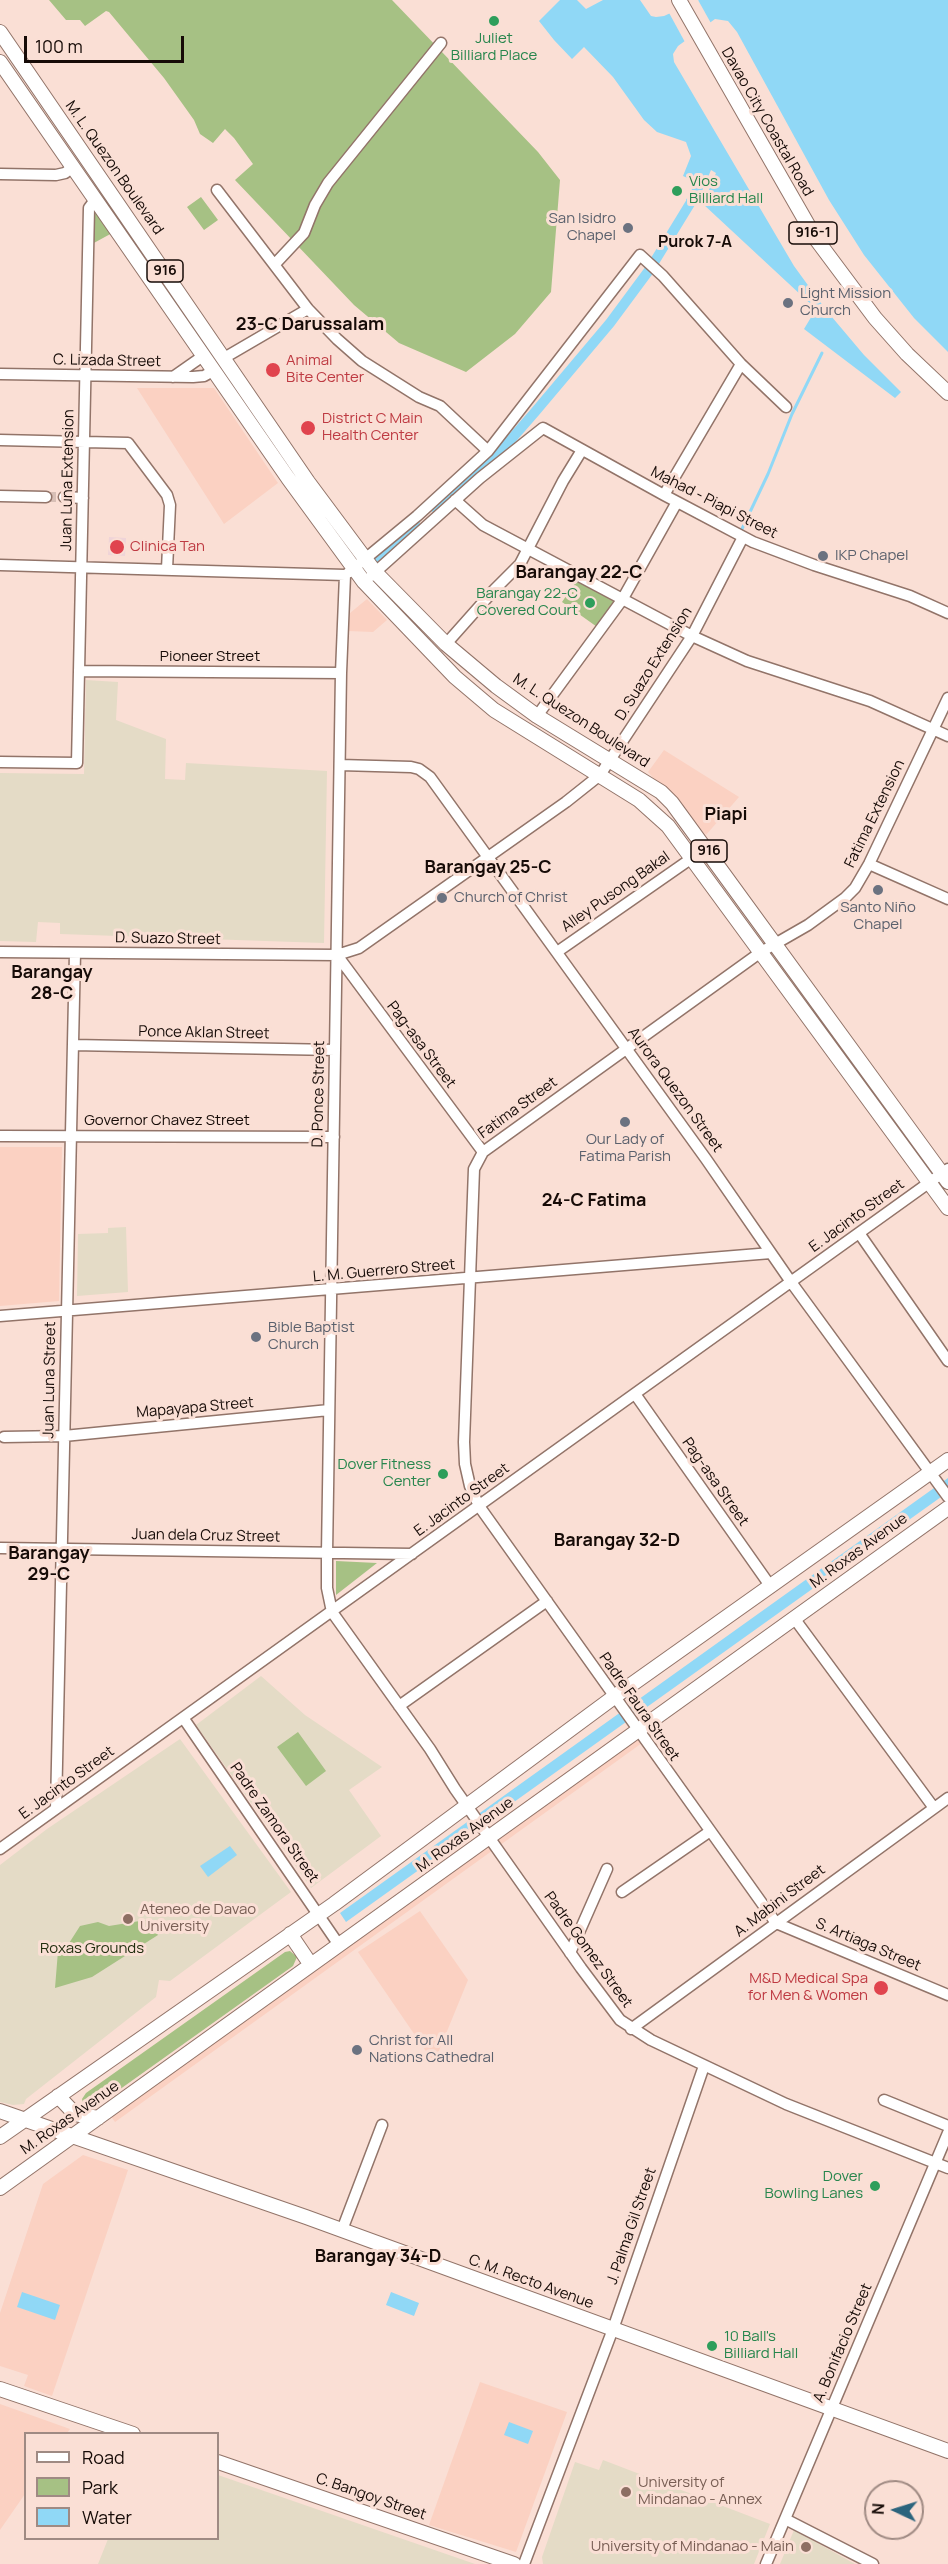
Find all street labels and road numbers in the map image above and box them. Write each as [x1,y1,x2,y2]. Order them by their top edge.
street label: Davao City Coastal Road [717,44,817,200]
street label: M. L. Quezon Boulevard [61,98,167,238]
road number: 916-1 [789,222,837,244]
road number: 916 [147,260,183,282]
street label: C. Lizada Street [53,351,161,371]
street label: Juan Luna Extension [58,409,78,551]
street label: Mahad - Piapi Street [648,463,780,543]
street label: D. Suazo Extension [612,604,696,724]
street label: Pioneer Street [160,648,260,666]
street label: M. L. Quezon Boulevard [509,670,653,772]
street label: Fatima Extension [841,757,909,871]
road number: 916 [691,840,727,862]
street label: Alley Pusong Bakal [558,848,674,936]
street label: D. Suazo Street [115,929,221,949]
street label: Pag-asa Street [383,998,459,1092]
street label: Ponce Aklan Street [138,1023,270,1043]
street label: Aurora Quezon Street [624,1024,726,1156]
street label: D. Ponce Street [309,1040,329,1148]
street label: Fatima Street [475,1073,561,1143]
street label: Governor Chavez Street [84,1112,250,1130]
street label: E. Jacinto Street [806,1176,908,1256]
street label: L. M. Guerrero Street [312,1256,456,1286]
street label: Juan Luna Street [40,1321,60,1439]
street label: Mapayapa Street [135,1394,255,1422]
street label: Pag-asa Street [678,1434,752,1530]
street label: E. Jacinto Street [411,1460,513,1540]
street label: M. Roxas Avenue [807,1510,911,1592]
street label: Juan dela Cruz Street [132,1526,280,1546]
street label: Padre Faura Street [595,1649,683,1765]
street label: E. Jacinto Street [16,1743,118,1823]
street label: Padre Zamora Street [226,1759,322,1887]
street label: M. Roxas Avenue [413,1794,517,1876]
street label: A. Mabini Street [731,1861,829,1941]
street label: Padre Gomez Street [540,1889,636,2011]
street label: S. Artiaga Street [813,1915,923,1975]
street label: M. Roxas Avenue [17,2077,123,2159]
street label: J. Palma Gil Street [604,2165,660,2287]
street label: C. M. Recto Avenue [466,2251,596,2313]
street label: A. Bonifacio Street [810,2281,876,2405]
street label: C. Bangoy Street [313,2470,429,2524]

